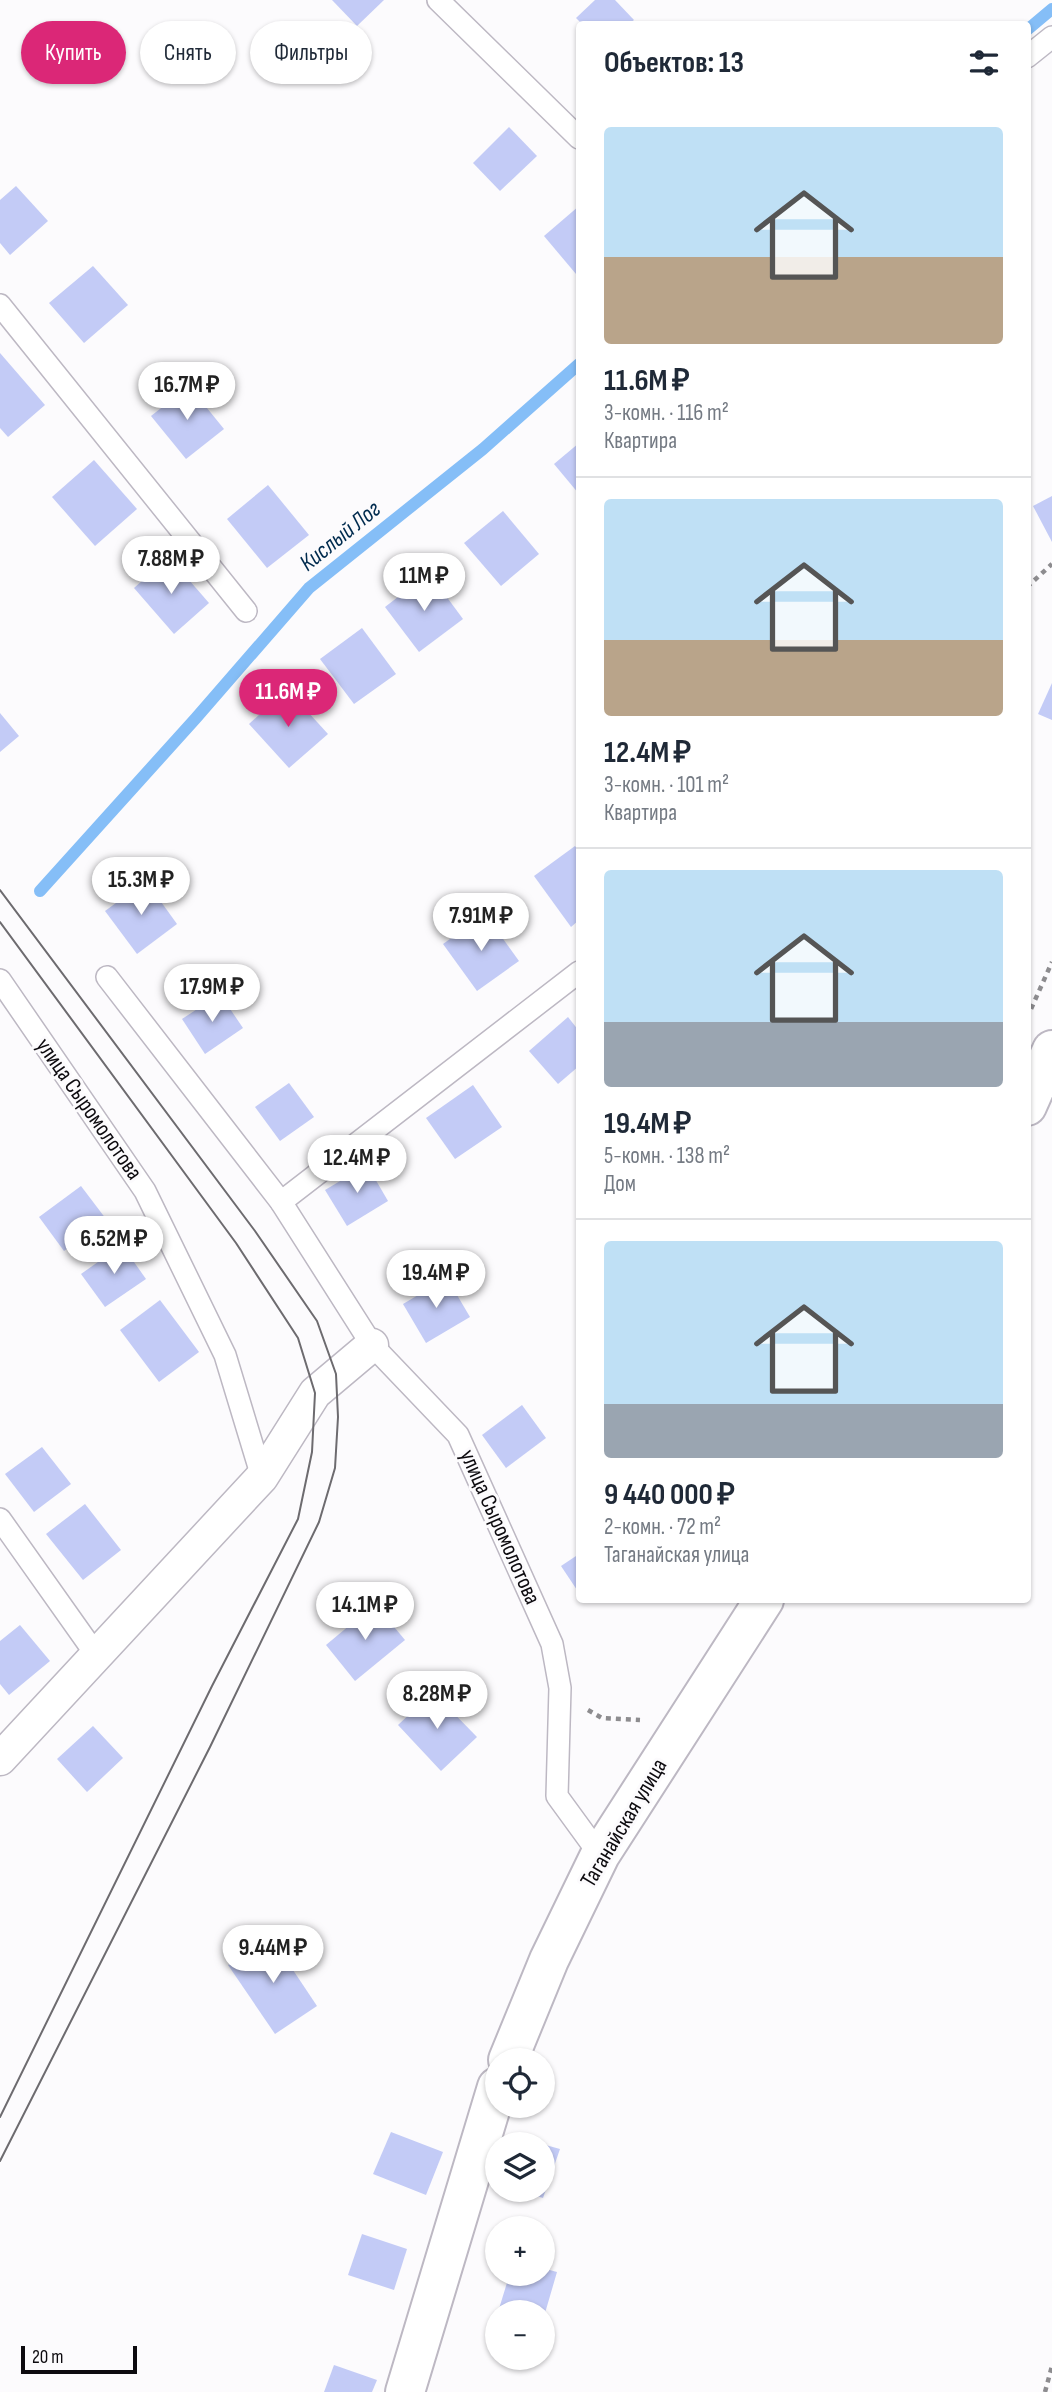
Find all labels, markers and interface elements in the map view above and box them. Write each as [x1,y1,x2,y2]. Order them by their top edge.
chip: Купить [21,21,126,84]
chip: Снять [140,21,236,84]
chip: Фильтры [250,21,372,84]
icon: filters [965,44,1003,82]
text: Объектов: 13 [604,45,744,81]
icon: home [741,172,867,298]
pin: 16.7M ₽ [122,362,252,422]
text: 11.6M ₽ [604,363,690,399]
text: 16.7M ₽ [154,371,220,399]
text: 3-комн. · 116 m² [604,399,729,427]
text: Квартира [604,427,677,455]
water label: Кислый Лог [294,494,387,578]
pin: 7.88M ₽ [106,536,236,596]
icon: home [741,544,867,670]
text: 7.88M ₽ [138,545,204,573]
pin: 11M ₽ [375,554,473,613]
text: 11M ₽ [399,562,449,590]
pin: 11.6M ₽ [223,670,353,729]
text: 11.6M ₽ [255,678,321,706]
text: 12.4M ₽ [604,735,691,771]
text: 3-комн. · 101 m² [604,771,729,799]
text: Квартира [604,799,677,827]
pin: 15.3M ₽ [76,858,206,917]
text: 15.3M ₽ [108,866,174,894]
pin: 7.91M ₽ [416,894,546,953]
text: 7.91M ₽ [449,902,513,930]
icon: home [741,915,867,1041]
pin: 17.9M ₽ [147,964,277,1024]
text: 17.9M ₽ [180,973,244,1001]
street label: улица Сыромолотова [30,1033,148,1185]
text: 19.4M ₽ [604,1106,692,1142]
pin: 12.4M ₽ [292,1136,422,1195]
text: 5-комн. · 138 m² [604,1142,730,1170]
text: 12.4M ₽ [324,1144,390,1172]
text: Дом [604,1170,636,1198]
pin: 6.52M ₽ [49,1216,179,1276]
text: 6.52M ₽ [80,1225,148,1253]
pin: 19.4M ₽ [371,1250,501,1310]
text: 19.4M ₽ [402,1259,470,1287]
icon: home [741,1286,867,1412]
street label: улица Сыромолотова [453,1445,547,1609]
text: 9 440 000 ₽ [604,1477,735,1513]
text: 2-комн. · 72 m² [604,1513,721,1541]
text: Таганайская улица [604,1541,749,1569]
pin: 14.1M ₽ [300,1582,430,1642]
text: 14.1M ₽ [332,1591,398,1619]
pin: 8.28M ₽ [372,1672,502,1731]
text: 8.28M ₽ [403,1680,471,1708]
street label: Таганайская улица [575,1754,673,1892]
pin: 9.44M ₽ [208,1926,338,1985]
text: 9.44M ₽ [239,1934,307,1962]
map controls [485,2048,555,2370]
button: locate [485,2048,555,2118]
button: layers [485,2132,555,2202]
button: + [485,2216,555,2286]
button: − [485,2300,555,2370]
scale bar [21,2343,136,2375]
text: 20 m [32,2346,64,2369]

